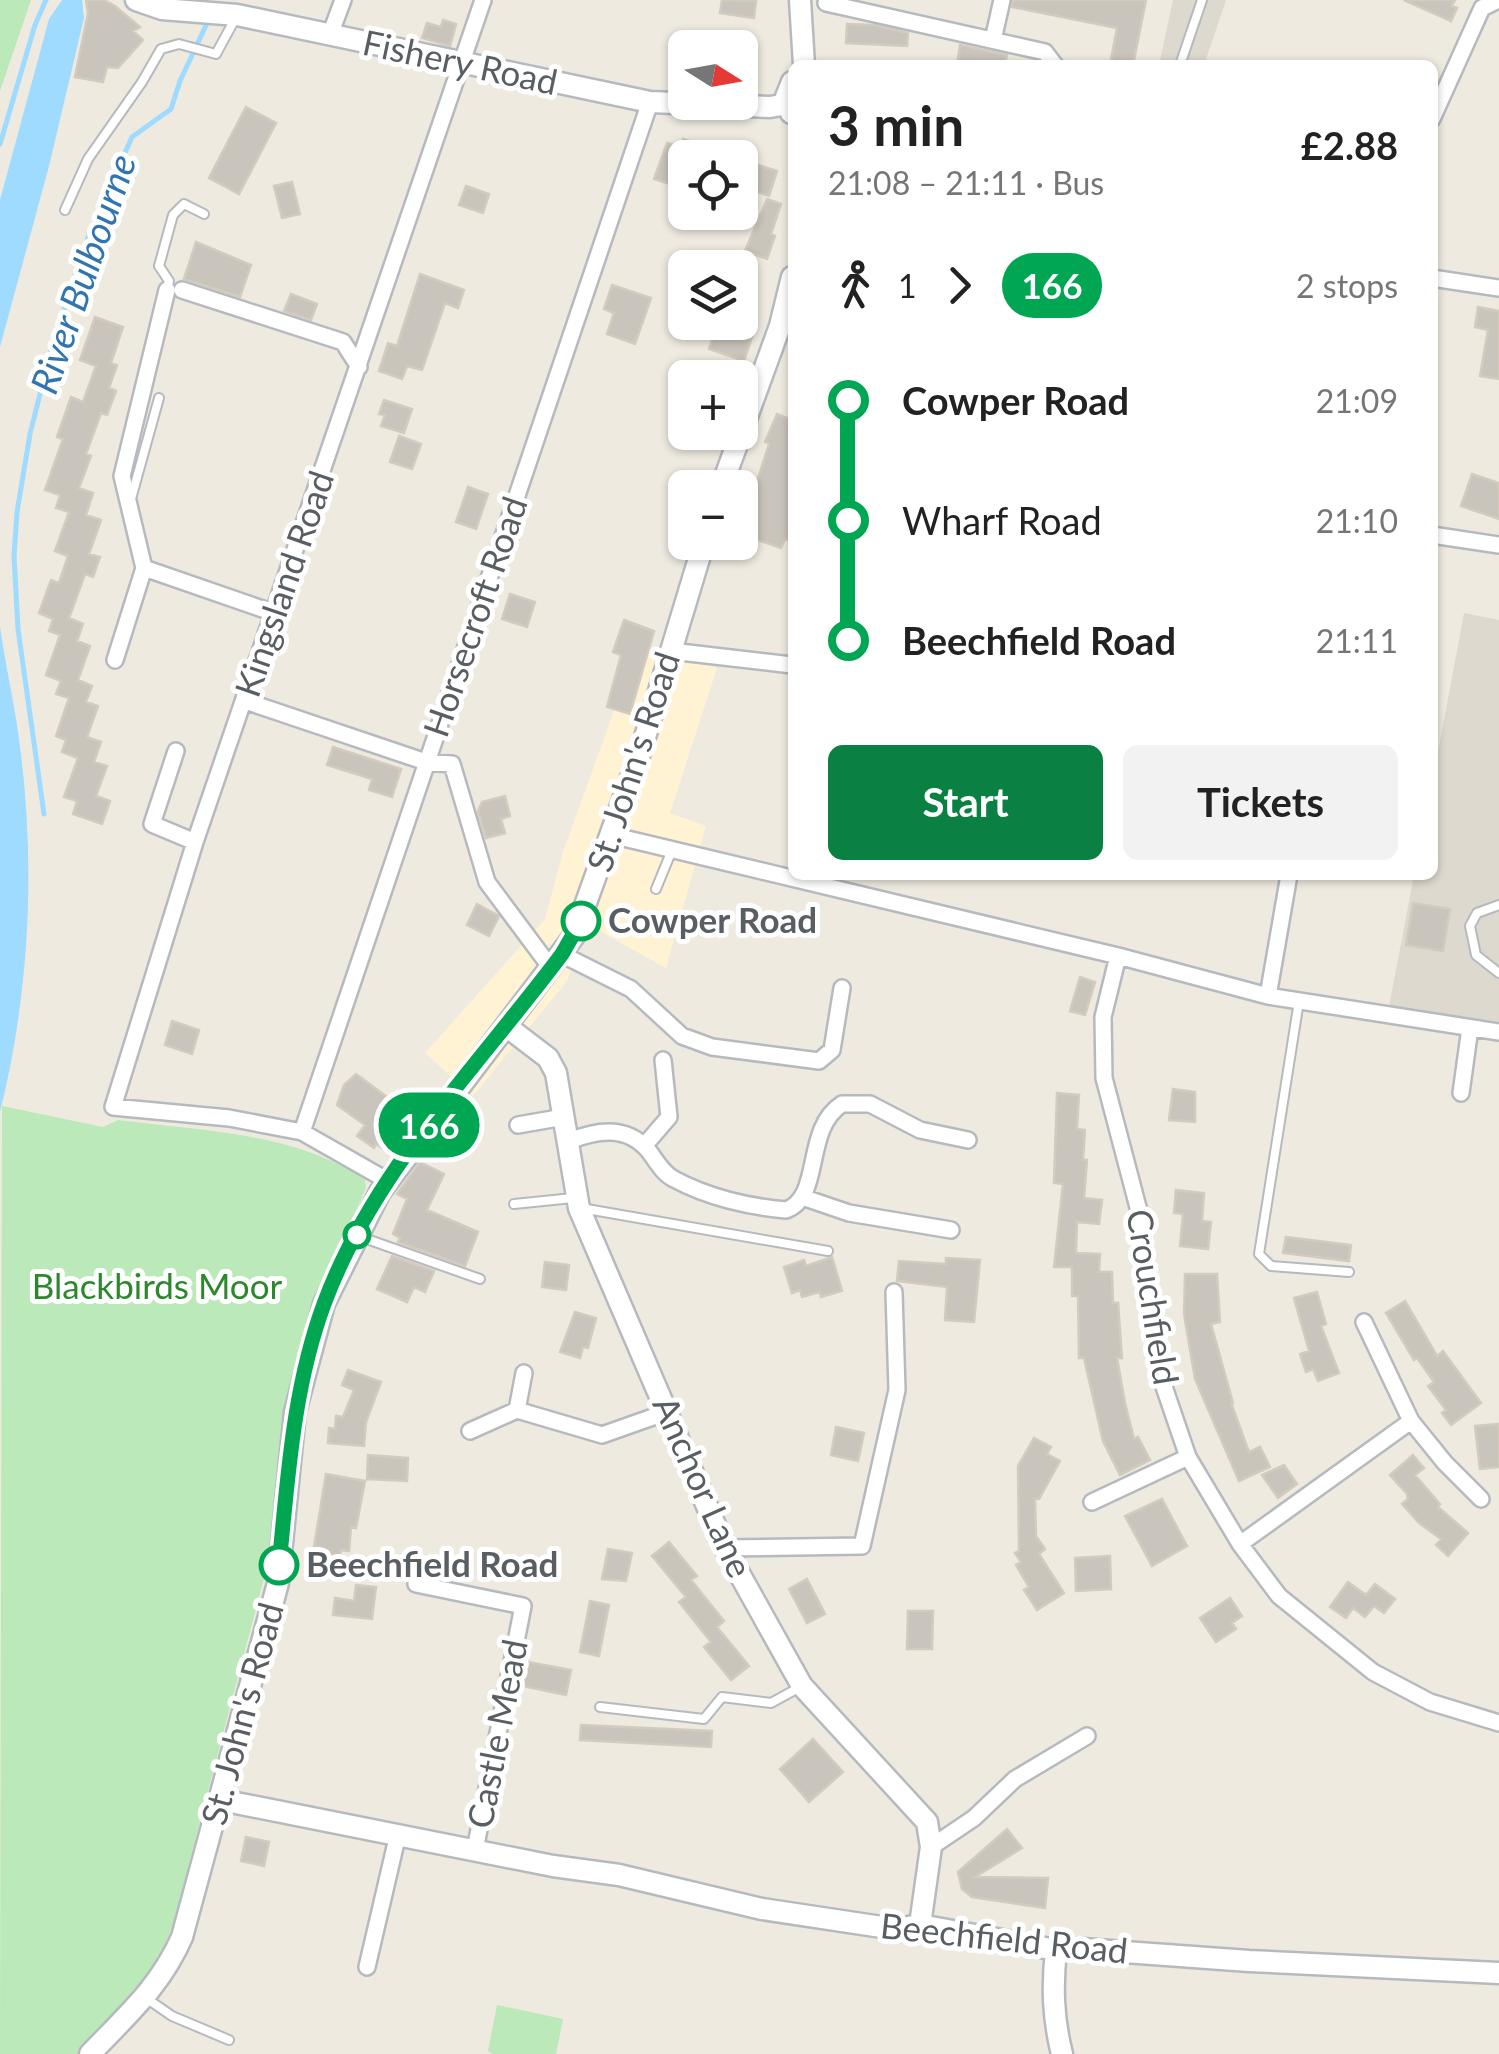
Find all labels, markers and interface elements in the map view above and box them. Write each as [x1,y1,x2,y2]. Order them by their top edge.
street label: Fishery Road [359,20,562,102]
north arrow [668,30,758,120]
map controls [668,30,758,560]
text: 3 min [828,92,964,158]
text: £2.88 [1301,122,1398,168]
button: locate [668,140,758,230]
water label: River Bulbourne [20,148,145,399]
text: 21:08 – 21:11 · Bus [828,163,1104,202]
button: layers [668,250,758,340]
icon: walk [828,258,883,313]
icon: forward [932,258,987,313]
text: 166 [1022,264,1082,306]
text: 1 [898,266,917,305]
text: 2 stops [1296,266,1398,305]
button: + [668,360,758,450]
text: Cowper Road [902,377,1129,423]
text: 21:09 [1316,381,1398,420]
street label: Kingsland Road [225,465,341,702]
button: − [668,470,758,560]
street label: Horsecroft Road [413,491,535,742]
text: Wharf Road [902,497,1102,543]
text: 21:10 [1316,501,1398,540]
text: Beechfield Road [902,617,1176,663]
text: 21:11 [1316,621,1398,660]
street label: St. John's Road [577,646,687,876]
button: Start [828,745,1103,860]
button: Tickets [1123,745,1398,860]
place label: Cowper Road [608,898,817,940]
marker: Cowper Road [562,902,600,940]
line badge: 166 [372,1092,486,1158]
text: 166 [399,1104,459,1146]
street label: Crouchfield [1119,1206,1189,1387]
unlabelled marker [344,1222,370,1248]
park label: Blackbirds Moor [32,1264,283,1306]
street label: Anchor Lane [645,1389,762,1583]
place label: Beechfield Road [306,1542,558,1584]
marker: Beechfield Road [260,1546,298,1584]
street label: St. John's Road [191,1598,291,1829]
street label: Castle Mead [457,1636,535,1832]
street label: Beechfield Road [879,1903,1130,1971]

